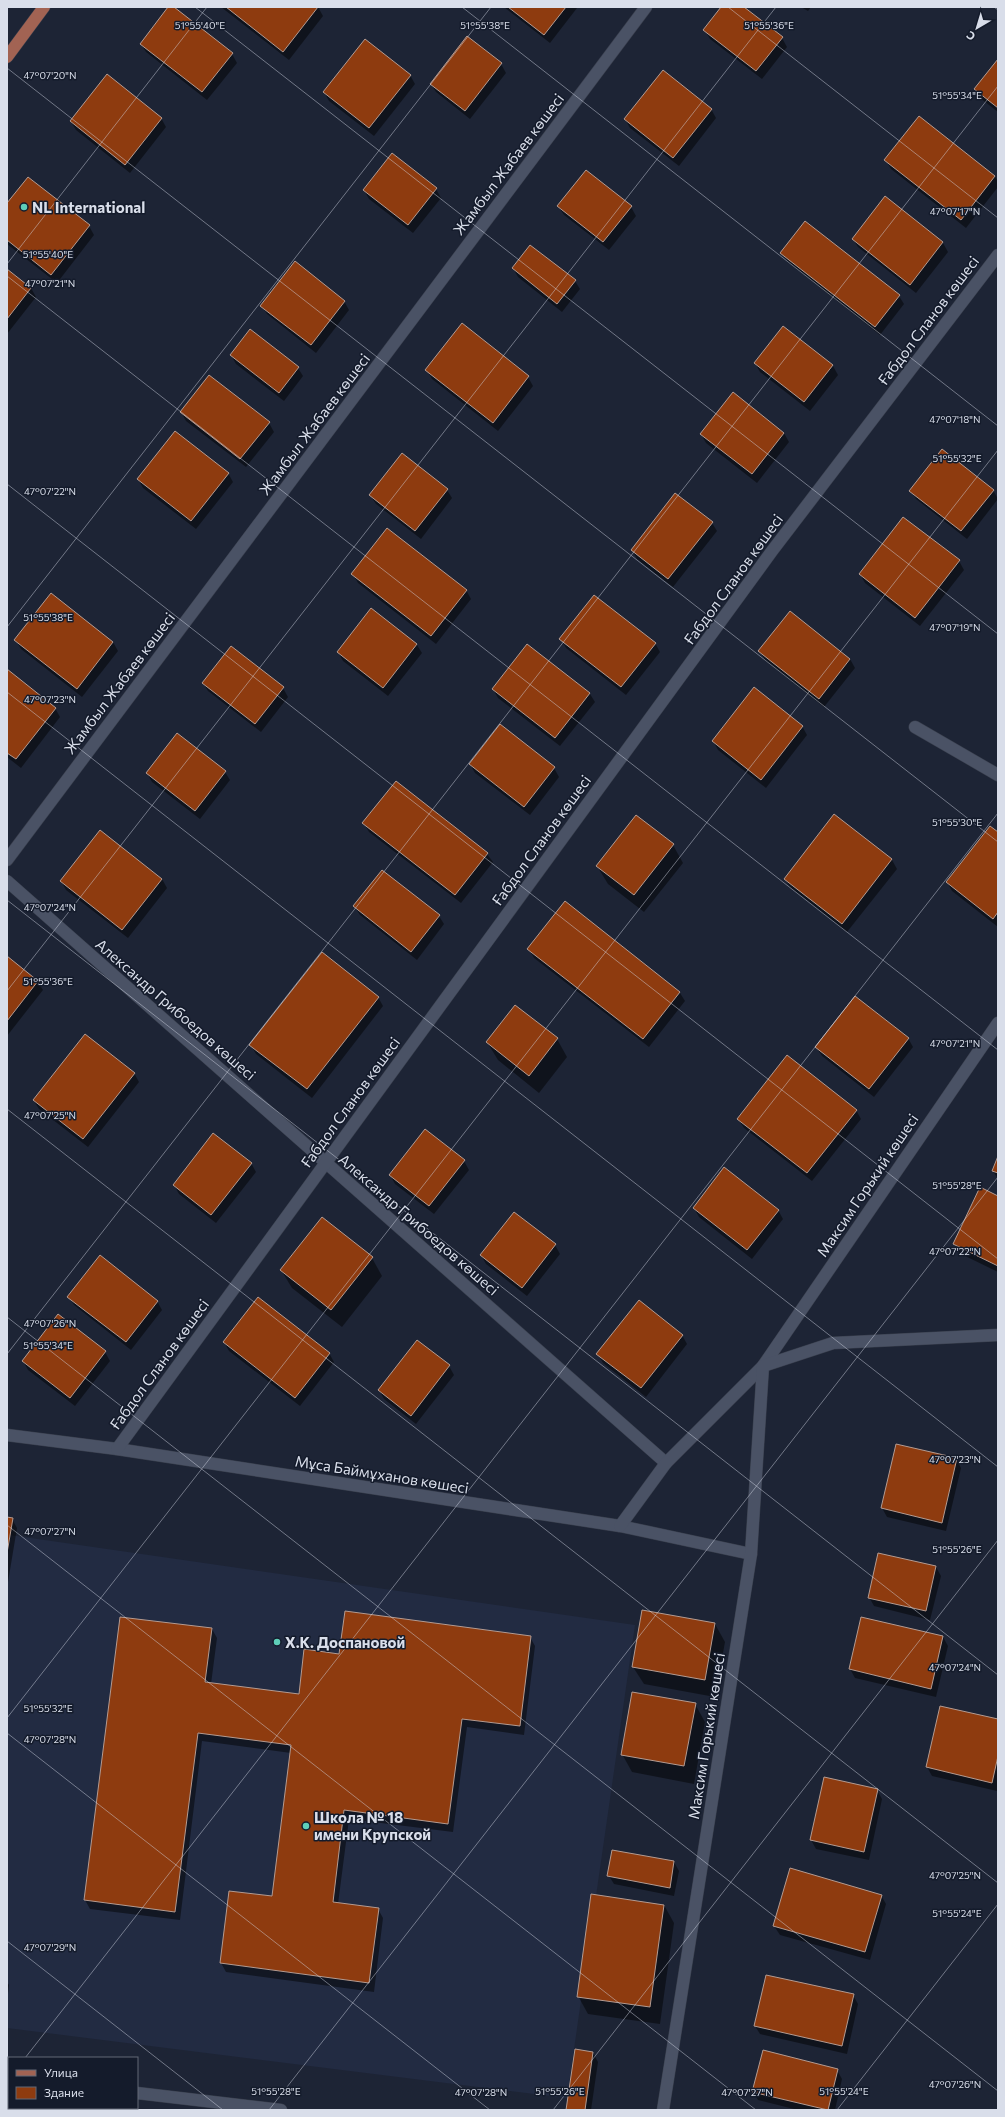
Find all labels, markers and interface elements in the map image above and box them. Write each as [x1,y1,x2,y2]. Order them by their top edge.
north arrow [957,8,997,48]
text: 51°55'40"E [175,19,225,31]
text: 51°55'38"E [460,19,510,31]
text: 51°55'36"E [744,19,794,31]
text: С [963,29,978,44]
text: 47°07'20"N [24,69,76,81]
text: 51°55'34"E [932,89,982,101]
street label: Жамбыл Жабаев көшесі [449,90,567,238]
place label: NL International [32,198,145,216]
marker: NL International [19,202,29,212]
text: 47°07'17"N [930,205,980,217]
text: 51°55'40"E [23,248,73,260]
street label: Ғабдол Сланов көшесі [874,252,982,388]
text: 47°07'21"N [25,277,75,289]
street label: Жамбыл Жабаев көшесі [255,350,373,498]
text: 47°07'18"N [929,413,981,425]
text: 51°55'32"E [932,452,982,464]
text: 47°07'22"N [24,485,76,497]
street label: Ғабдол Сланов көшесі [680,510,786,648]
street label: Жамбыл Жабаев көшесі [60,609,178,757]
text: 51°55'38"E [23,611,73,623]
text: 47°07'19"N [929,621,981,633]
text: 47°07'23"N [24,693,76,705]
street label: Ғабдол Сланов көшесі [488,771,594,909]
text: 51°55'30"E [932,816,982,828]
text: 47°07'24"N [24,901,76,913]
street label: Александр Грибоедов көшесі [92,935,260,1083]
text: 51°55'36"E [23,975,73,987]
street label: Ғабдол Сланов көшесі [297,1033,403,1171]
text: 47°07'21"N [930,1037,980,1049]
text: 47°07'25"N [24,1109,76,1121]
street label: Максим Горький көшесі [812,1110,922,1260]
street label: Александр Грибоедов көшесі [335,1150,503,1298]
text: 51°55'28"E [932,1179,982,1191]
text: 47°07'22"N [929,1245,981,1257]
street label: Ғабдол Сланов көшесі [106,1295,212,1433]
text: 47°07'26"N [24,1317,76,1329]
text: 51°55'34"E [23,1339,73,1351]
street label: Мұса Баймұханов көшесі [294,1451,470,1497]
text: 47°07'23"N [929,1453,981,1465]
text: 47°07'27"N [24,1525,76,1537]
text: 51°55'26"E [932,1543,982,1555]
place label: Х.К. Доспановой [285,1633,405,1651]
marker: Х.К. Доспановой [272,1637,282,1647]
street label: Максим Горький көшесі [684,1651,728,1821]
text: 47°07'24"N [929,1661,981,1673]
text: 51°55'32"E [23,1702,73,1714]
text: 47°07'28"N [24,1733,76,1745]
place label: Школа № 18 имени Крупской [314,1808,431,1843]
marker: Школа № 18 имени Крупской [301,1821,311,1831]
text: 47°07'25"N [929,1869,981,1881]
text: 51°55'24"E [932,1907,982,1919]
text: 47°07'29"N [24,1941,76,1953]
legend [8,2057,138,2109]
text: Улица [44,2065,78,2079]
text: 47°07'26"N [929,2078,981,2090]
text: Здание [44,2085,84,2099]
text: 51°55'28"E [251,2085,301,2097]
text: 51°55'26"E [535,2085,585,2097]
text: 51°55'24"E [819,2085,869,2097]
text: 47°07'28"N [455,2086,507,2098]
text: 47°07'27"N [721,2086,773,2098]

